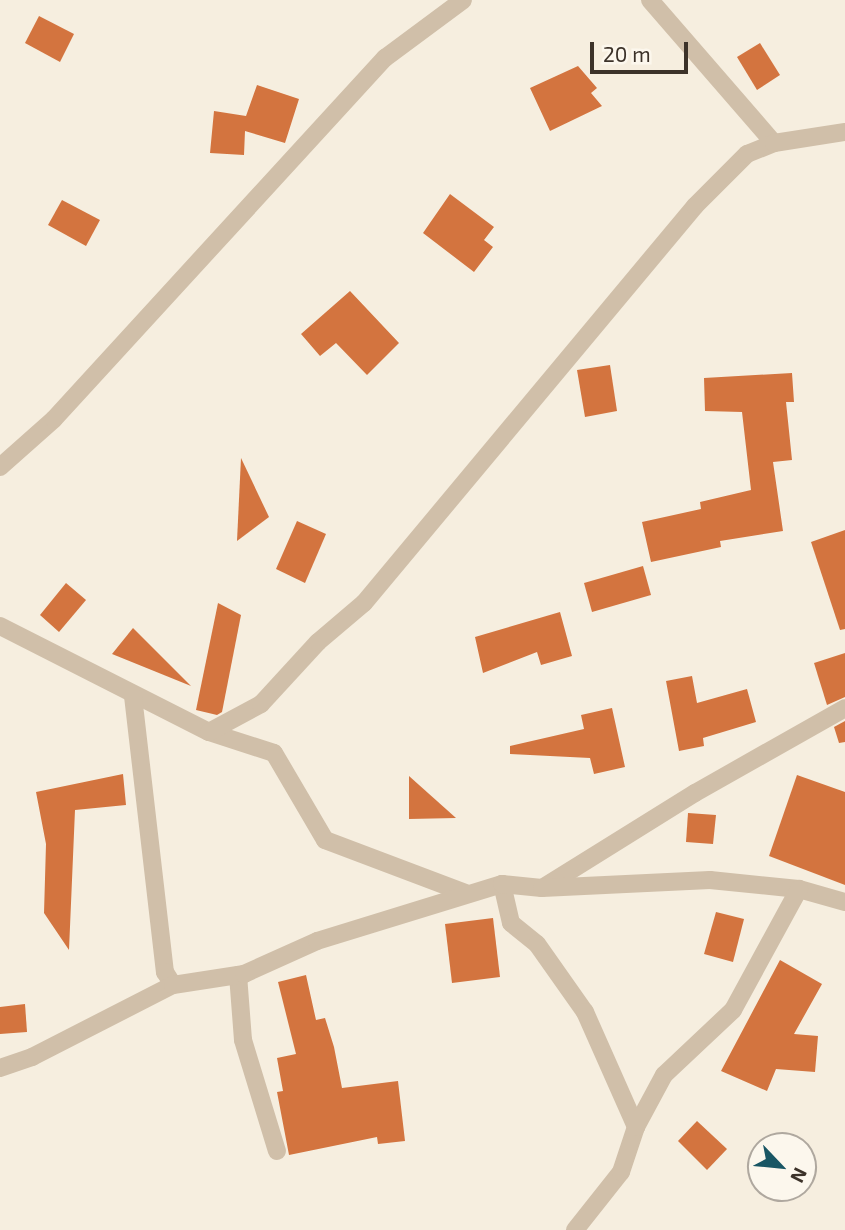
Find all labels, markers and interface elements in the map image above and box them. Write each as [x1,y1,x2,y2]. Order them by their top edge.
scale bar [593,28,691,72]
text: 20 m [603,41,651,66]
north arrow [747,1132,817,1202]
text: N [786,1164,813,1187]

